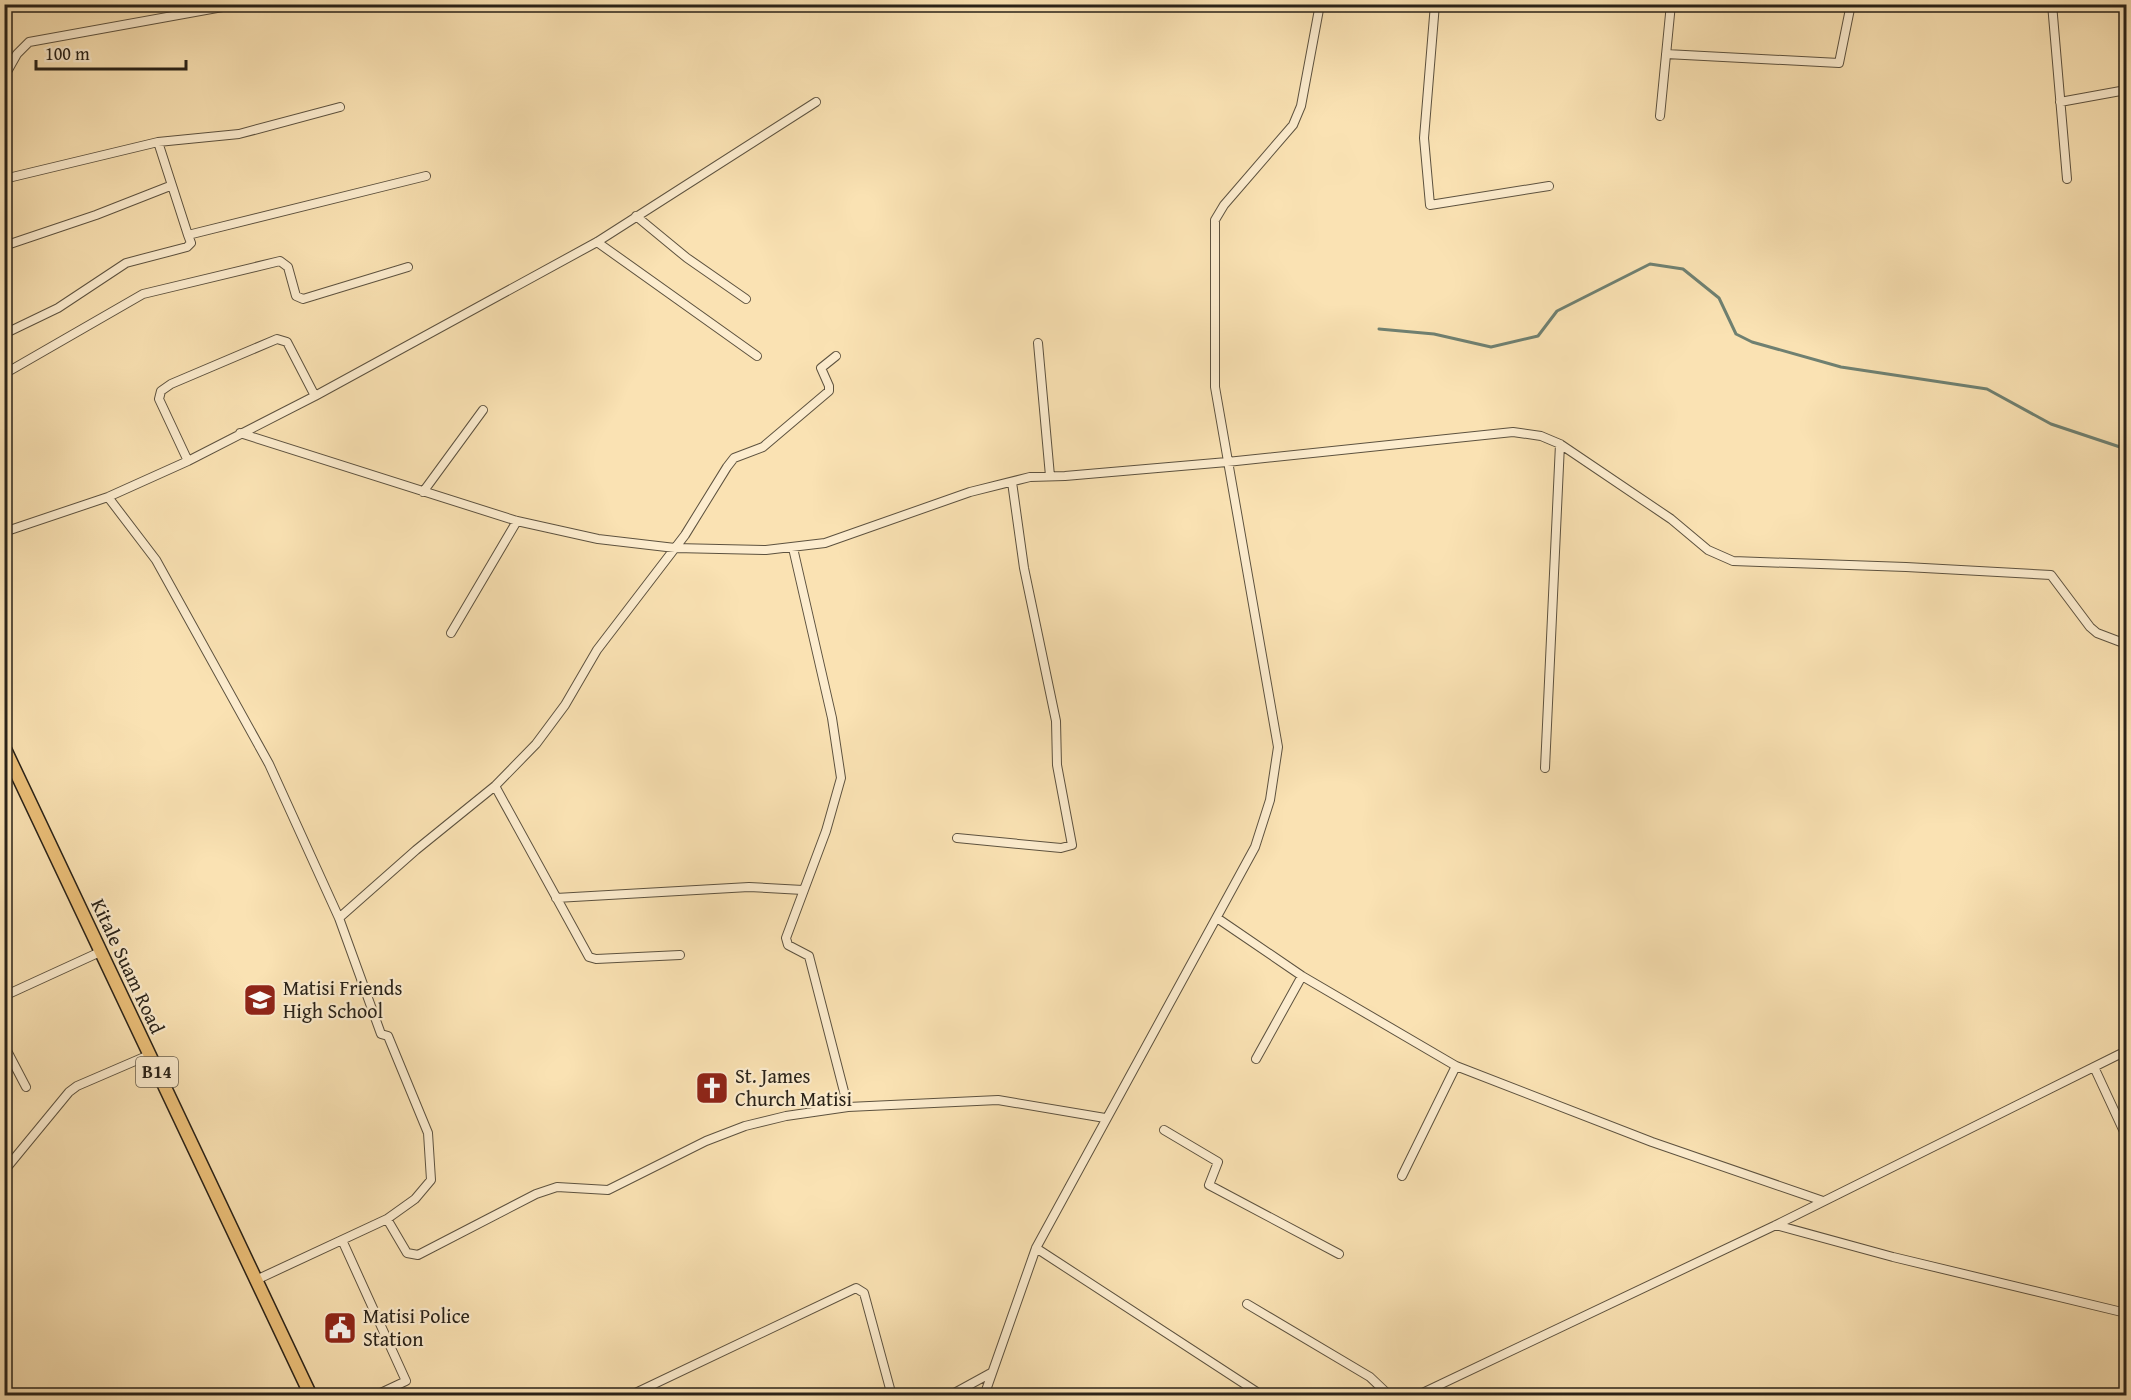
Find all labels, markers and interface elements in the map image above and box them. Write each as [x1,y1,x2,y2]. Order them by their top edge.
scale bar [36,33,186,71]
text: 100 m [45,40,90,67]
street label: Kitale Suam Road [84,894,173,1038]
place label: Matisi Friends High School [283,973,402,1025]
school or university icon: Matisi Friends High School [242,982,278,1018]
road number: B14 [136,1057,178,1087]
place label: St. James Church Matisi [735,1061,853,1113]
church icon: St. James Church Matisi [694,1070,730,1106]
place label: Matisi Police Station [363,1301,470,1353]
public building icon: Matisi Police Station [322,1310,358,1346]

